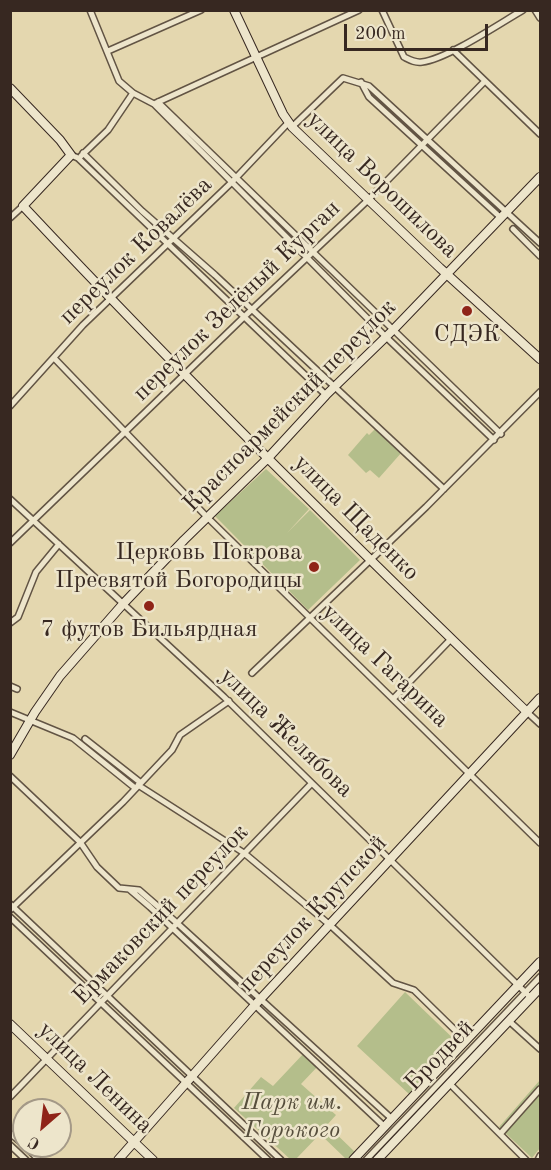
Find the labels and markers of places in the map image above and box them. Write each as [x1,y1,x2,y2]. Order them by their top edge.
marker: СДЭК [460,304,474,318]
place label: СДЭК [434,321,500,349]
place label: Церковь Покрова Пресвятой Богородицы [55,539,302,595]
marker: Церковь Покрова Пресвятой Богородицы [307,560,321,574]
marker: 7 футов Бильярдная [142,599,156,613]
place label: 7 футов Бильярдная [41,616,257,644]

